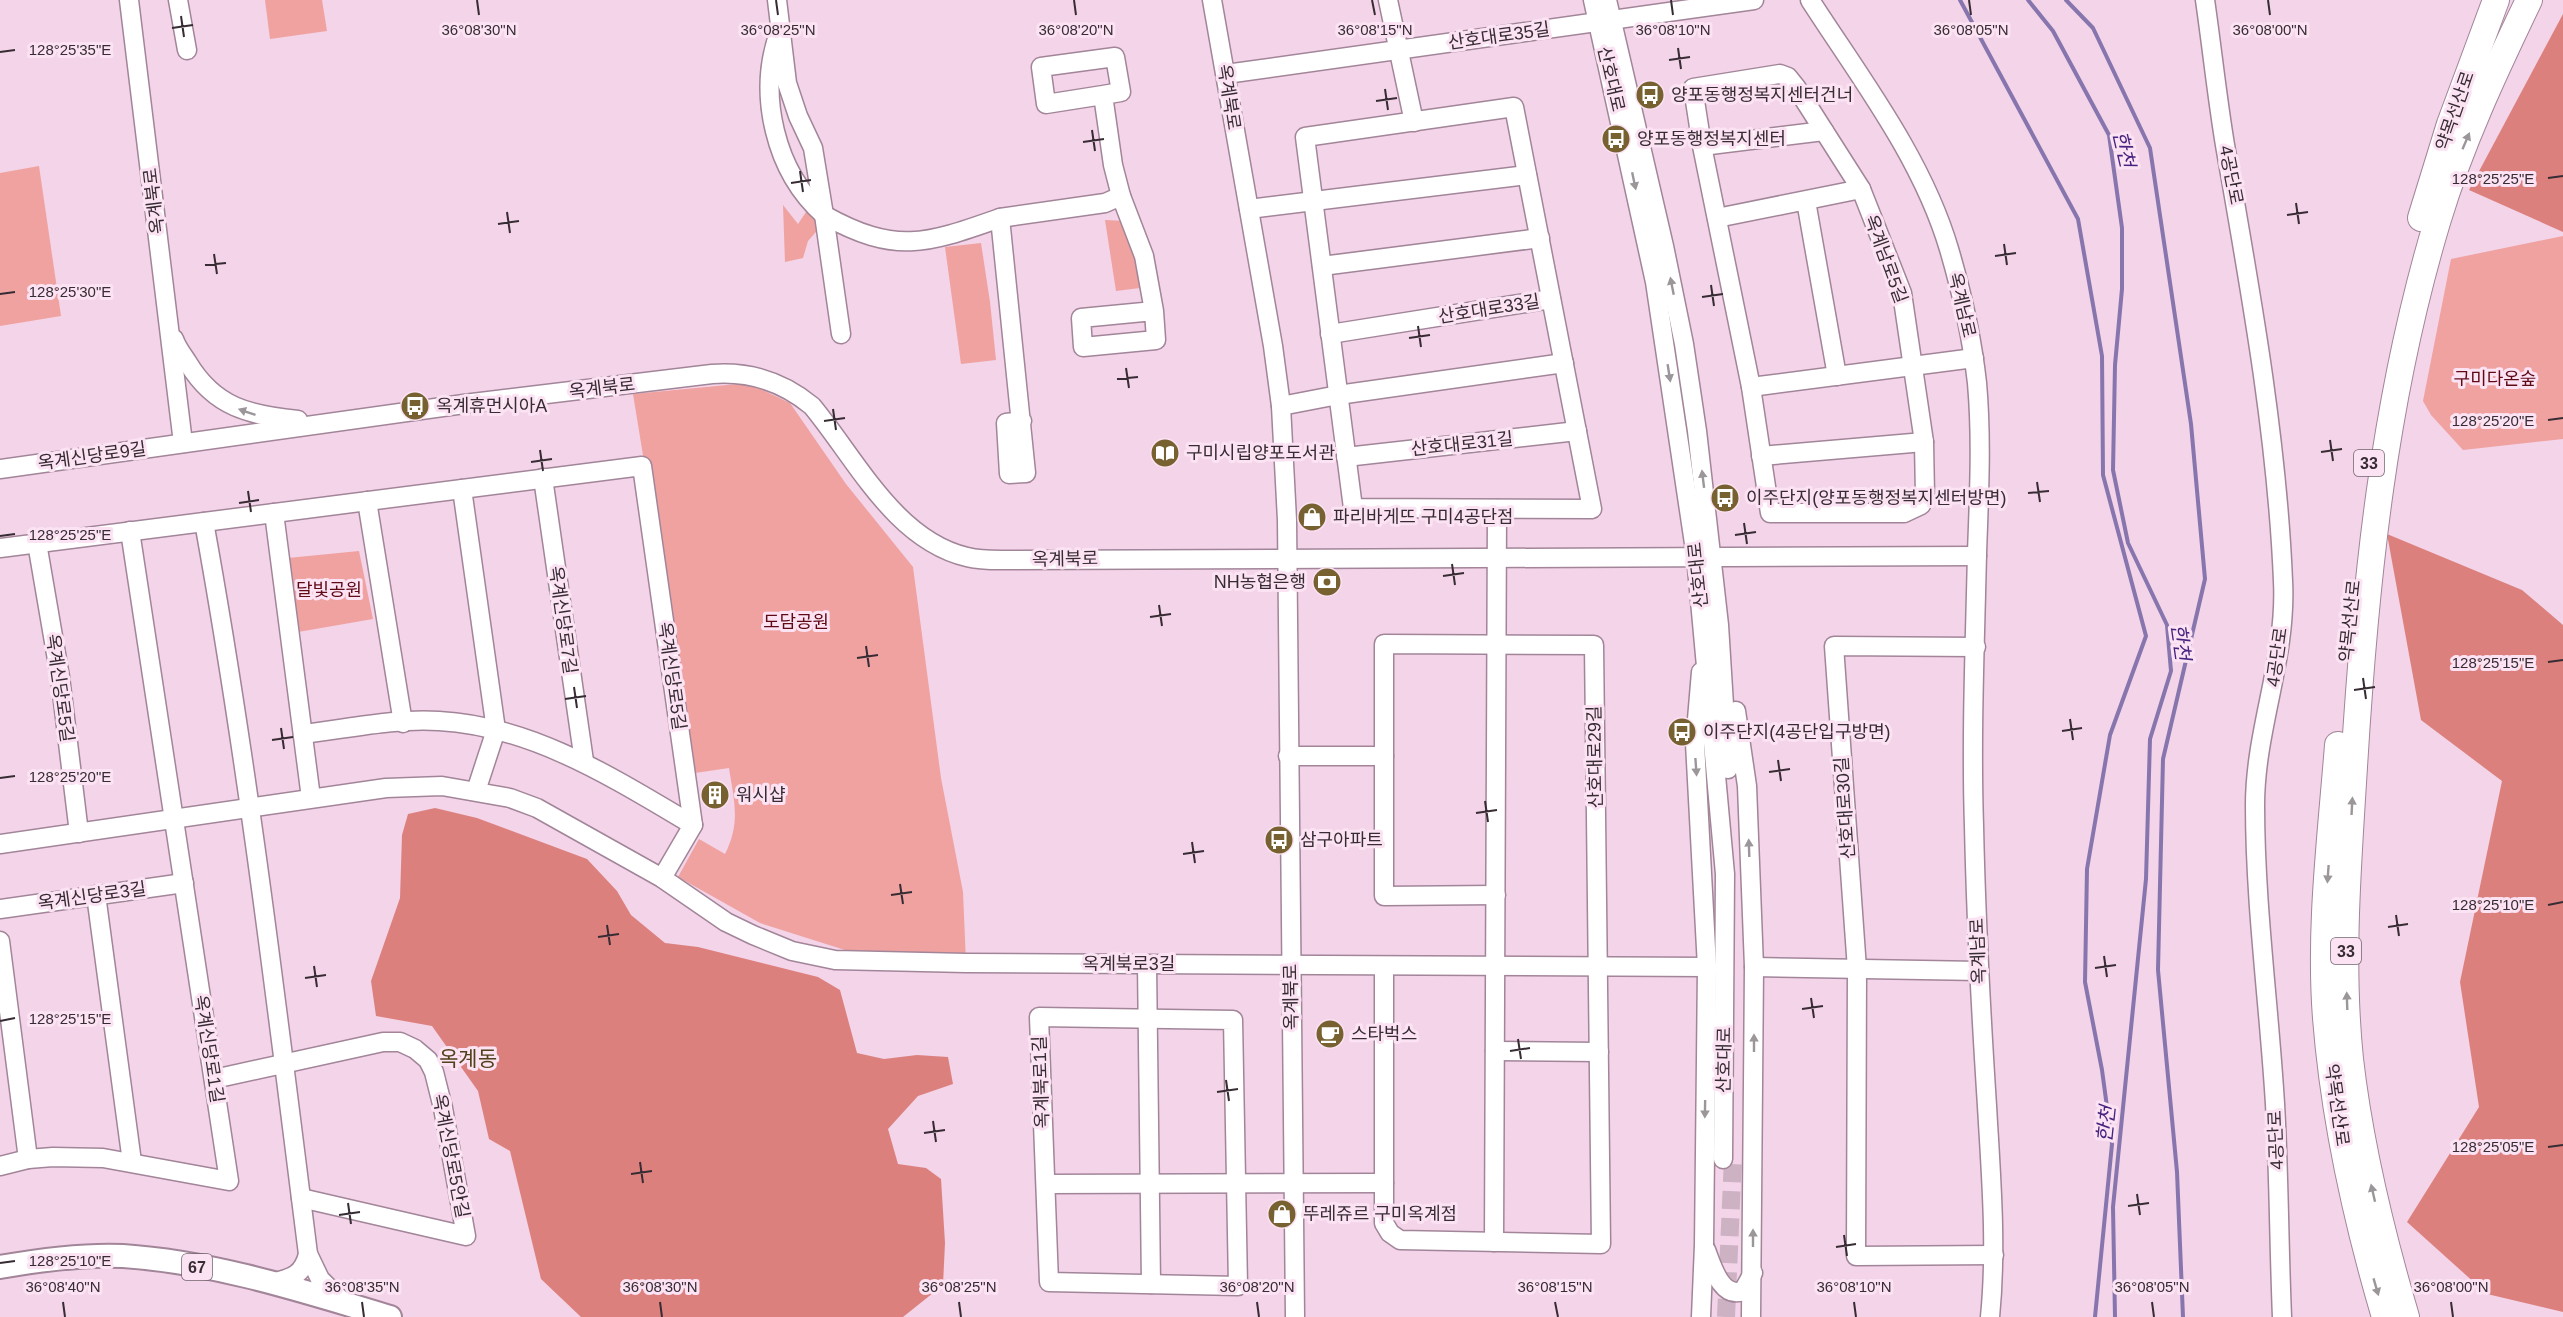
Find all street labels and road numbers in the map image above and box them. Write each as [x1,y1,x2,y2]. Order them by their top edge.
street label: 산호대로35길 [1447,19,1551,53]
street label: 산호대로 [1594,44,1628,114]
street label: 옥계북로 [1214,63,1244,131]
street label: 약목선산로 [2432,69,2478,153]
street label: 4공단로 [2215,144,2247,206]
street label: 옥계북로 [140,167,168,235]
street label: 옥계남로5길 [1861,212,1911,306]
street label: 옥계남로 [1945,270,1979,340]
street label: 산호대로33길 [1437,291,1541,327]
street label: 옥계북로 [568,374,636,402]
street label: 산호대로31길 [1410,429,1514,459]
street label: 옥계신당로9길 [36,438,148,474]
road number: 33 [2354,450,2384,476]
street label: 산호대로 [1685,541,1711,609]
street label: 옥계북로 [1032,548,1098,570]
street label: 옥계신당로7길 [545,564,581,676]
street label: 약목선산로 [2336,579,2364,663]
street label: 옥계신당로5길 [654,620,690,732]
street label: 4공단로 [2263,626,2291,688]
street label: 옥계신당로5길 [42,632,78,744]
street label: 산호대로29길 [1584,705,1606,809]
street label: 산호대로30길 [1831,756,1859,860]
street label: 옥계신당로3길 [36,878,148,914]
street label: 옥계남로 [1967,918,1989,984]
road number: 33 [2331,938,2361,964]
street label: 옥계북로3길 [1083,954,1175,974]
street label: 옥계북로 [1280,964,1302,1030]
street label: 옥계신당로1길 [191,993,227,1105]
street label: 산호대로 [1713,1027,1735,1093]
street label: 옥계북로1길 [1029,1035,1053,1129]
street label: 약목선산로 [2321,1063,2353,1147]
street label: 옥계신당로5안길 [429,1092,473,1220]
street label: 4공단로 [2265,1110,2287,1170]
road number: 67 [182,1254,212,1280]

